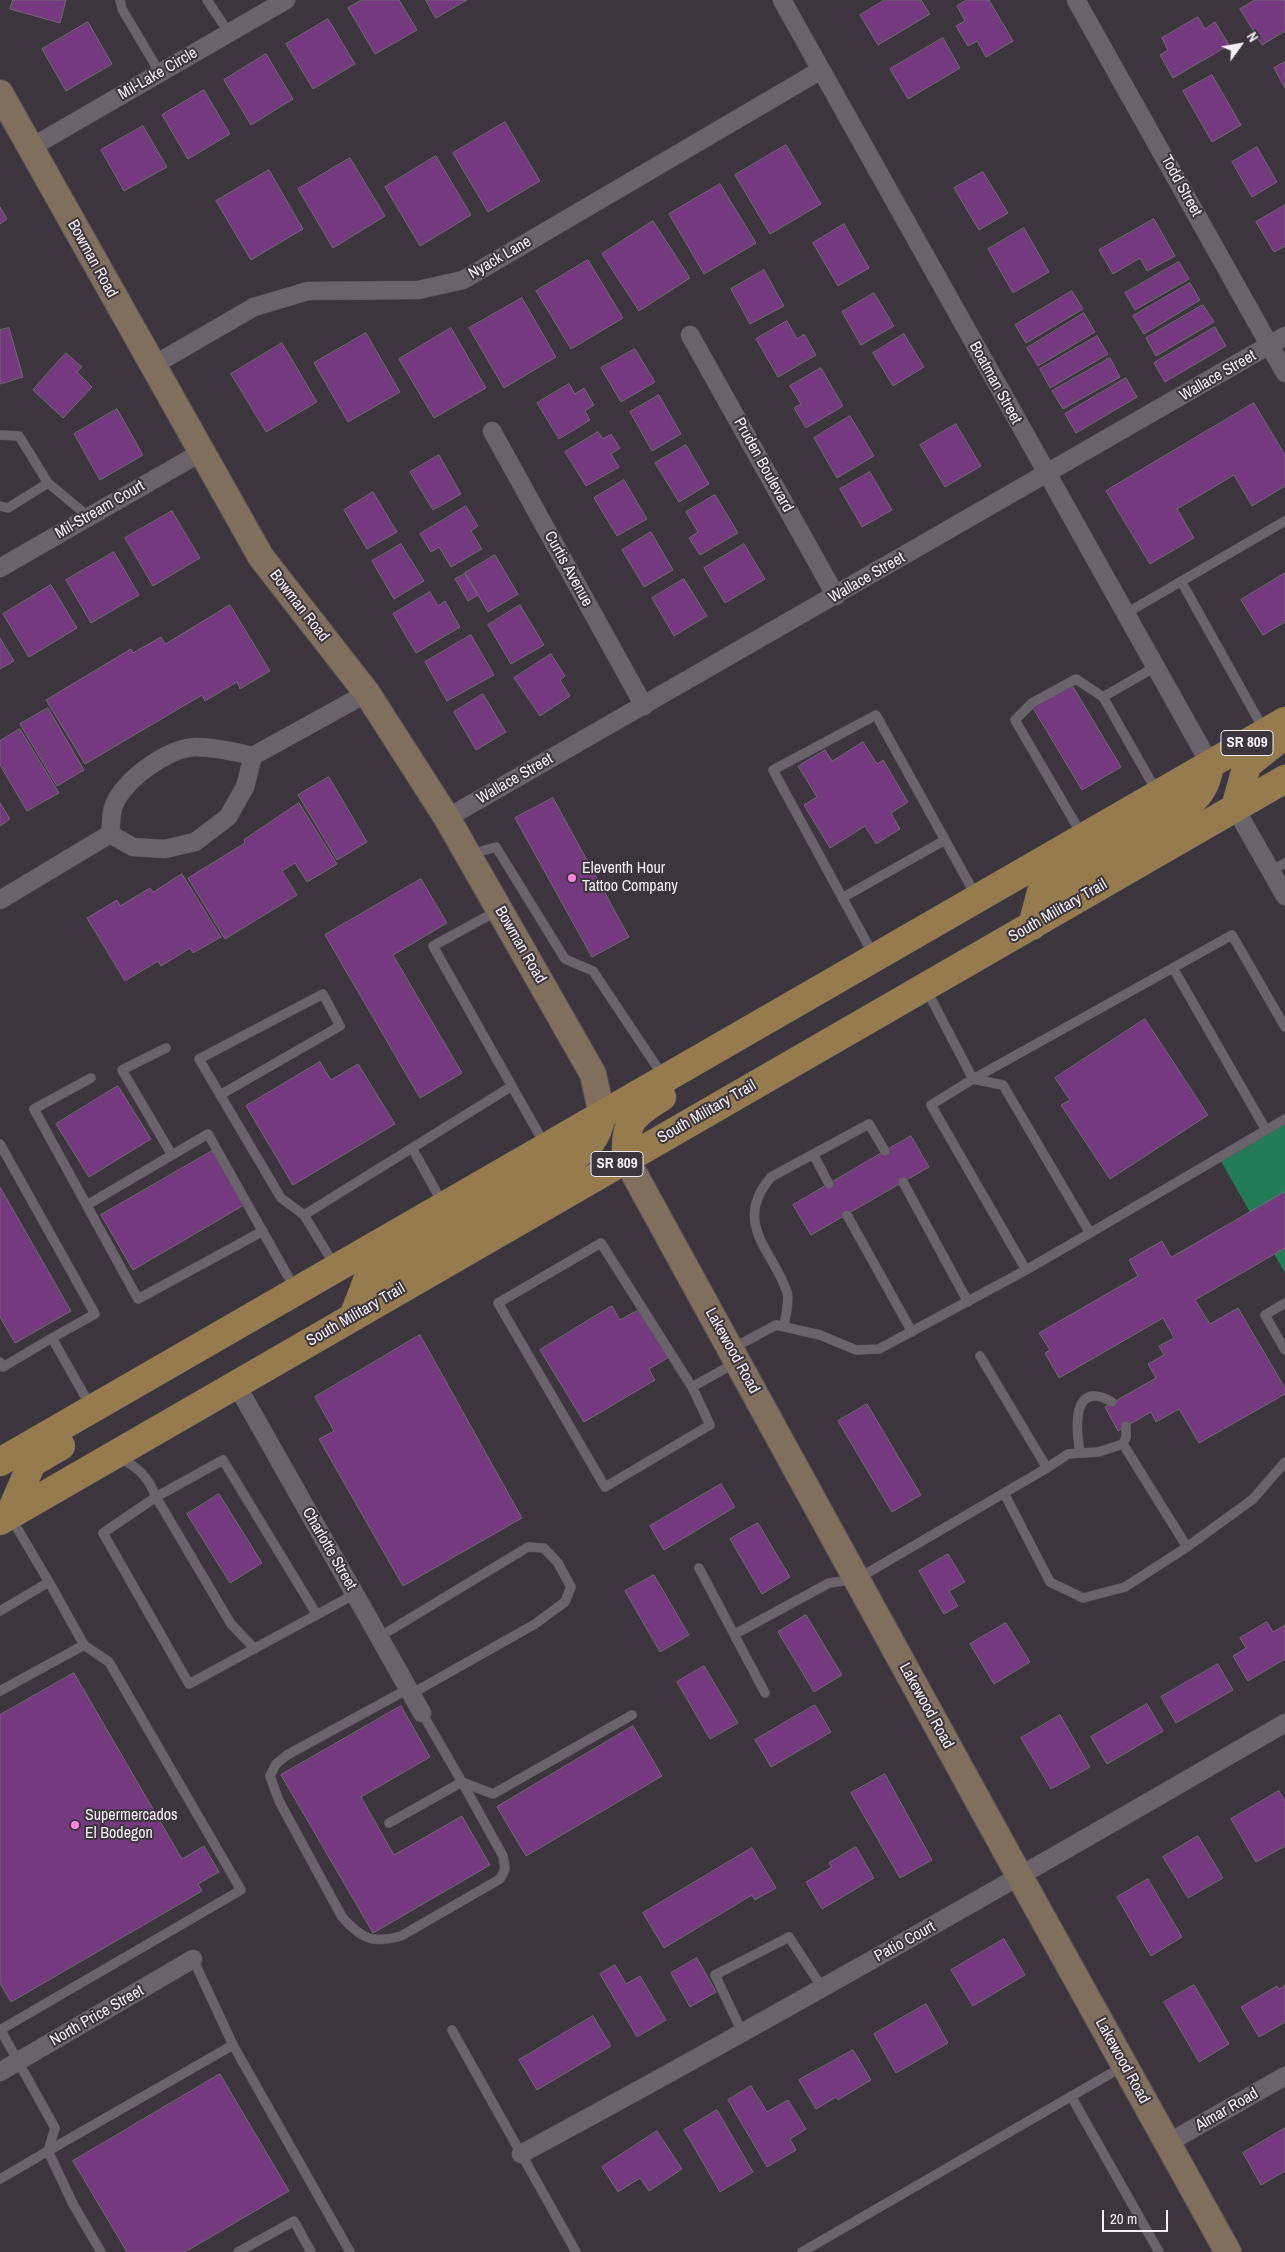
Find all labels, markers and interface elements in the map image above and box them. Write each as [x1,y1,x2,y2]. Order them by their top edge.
north arrow [1215,20,1265,70]
text: N [1243,29,1263,45]
street label: Mil-Lake Circle [115,44,201,104]
street label: Todd Street [1156,152,1206,220]
street label: Bowman Road [63,217,121,301]
street label: Nyack Lane [465,232,535,284]
street label: Boatman Street [965,338,1025,428]
street label: Wallace Street [1176,346,1260,406]
street label: Pruden Boulevard [729,414,797,516]
street label: Mil-Stream Court [52,477,148,543]
street label: Curtis Avenue [540,528,596,610]
street label: Wallace Street [825,548,909,608]
street label: Bowman Road [265,566,333,646]
road number: SR 809 [1221,730,1273,756]
street label: Wallace Street [473,749,557,809]
place label: Eleventh Hour Tattoo Company [582,859,678,897]
marker: Eleventh Hour Tattoo Company [566,872,578,884]
street label: South Military Trail [1005,875,1111,947]
street label: Bowman Road [490,903,550,987]
street label: South Military Trail [654,1076,760,1148]
road number: SR 809 [591,1152,643,1176]
street label: South Military Trail [303,1279,409,1351]
street label: Lakewood Road [701,1305,763,1397]
street label: Charlotte Street [298,1504,360,1594]
street label: Lakewood Road [895,1660,957,1752]
place label: Supermercados El Bodegon [85,1806,178,1844]
marker: Supermercados El Bodegon [69,1819,81,1831]
street label: Patio Court [871,1918,939,1966]
street label: North Price Street [47,1981,147,2051]
street label: Lakewood Road [1091,2015,1153,2107]
street label: Almar Road [1192,2084,1262,2136]
scale bar [1105,2200,1171,2232]
text: 20 m [1110,2208,1137,2229]

